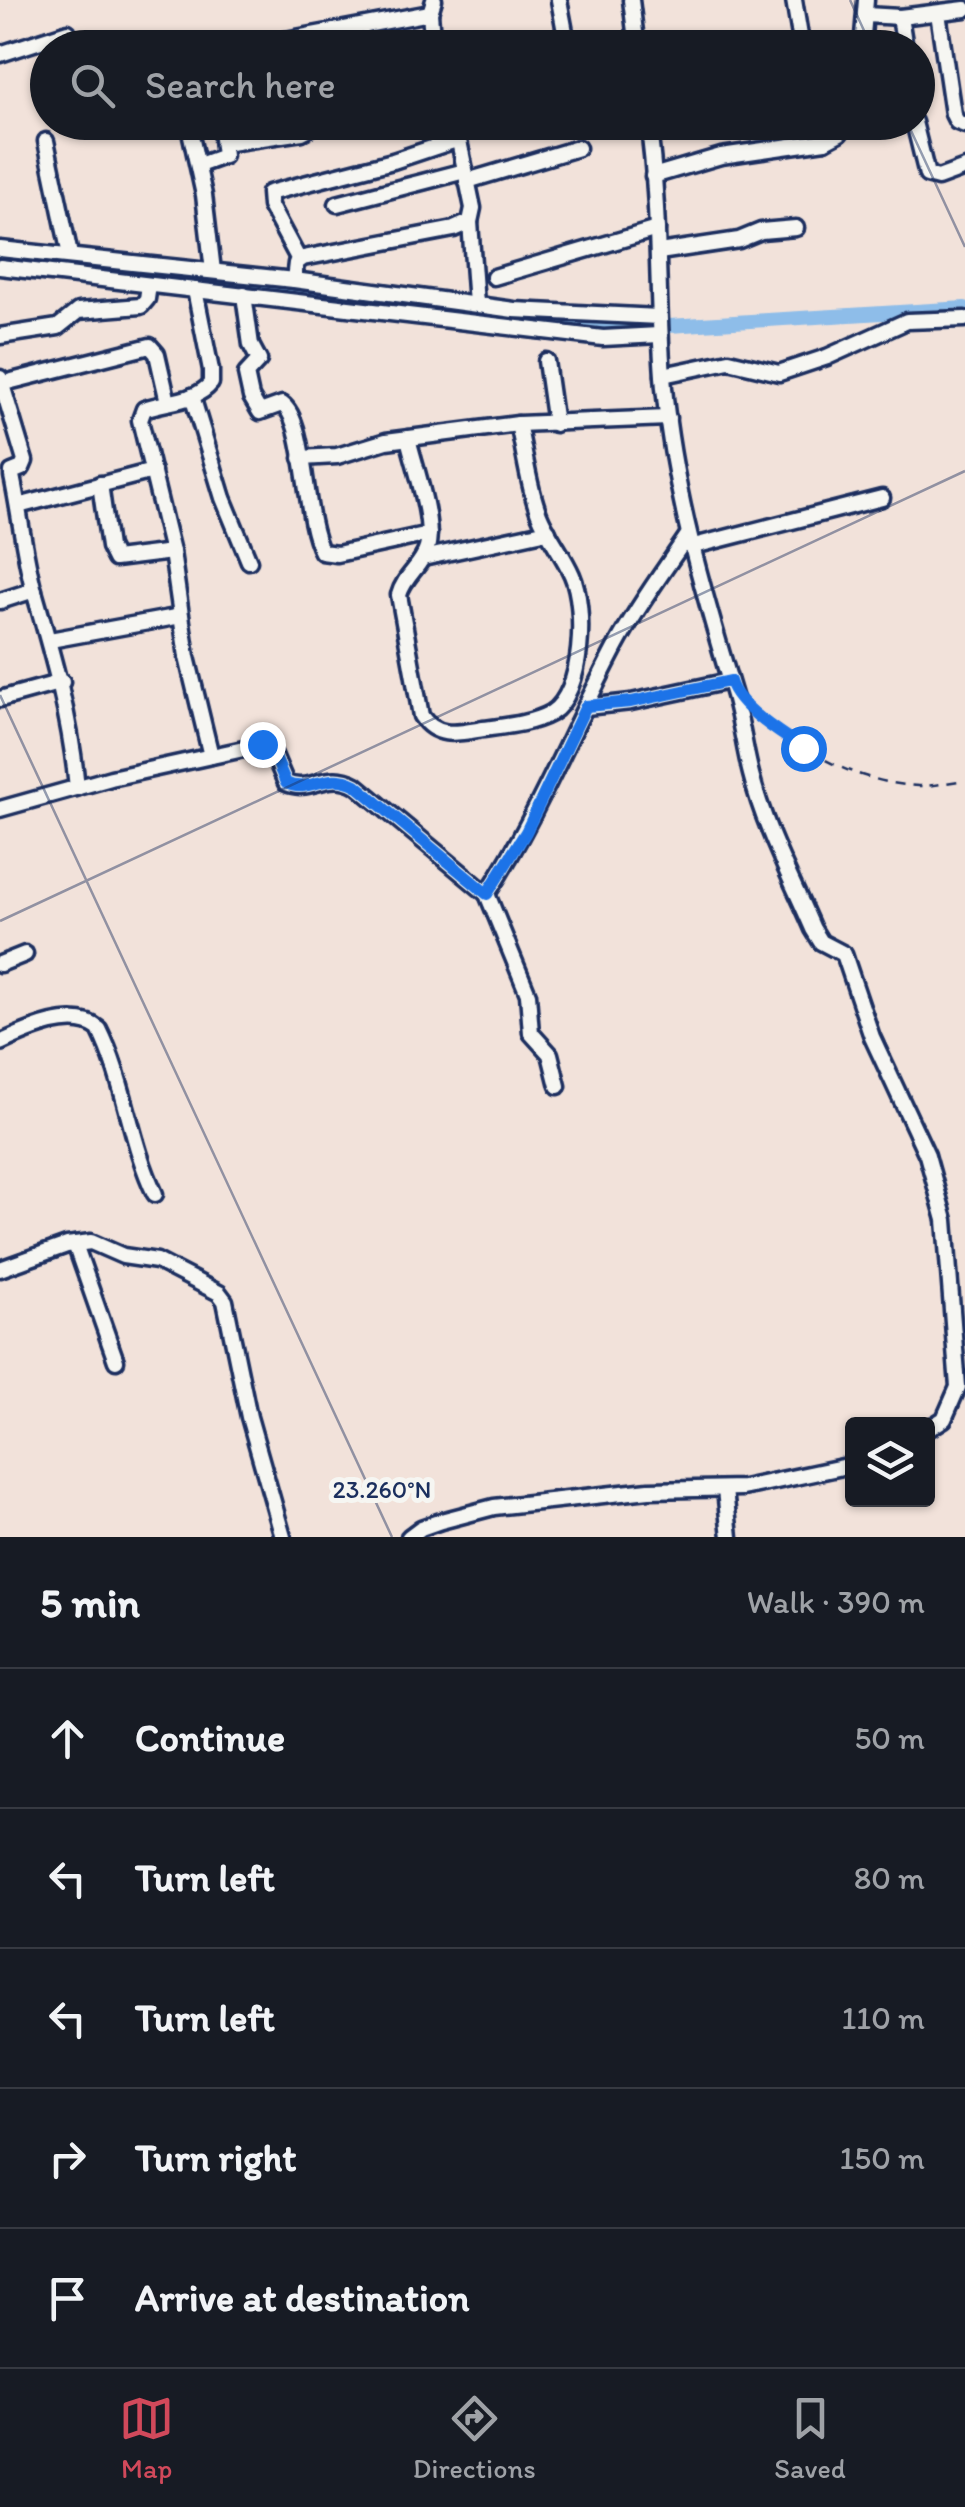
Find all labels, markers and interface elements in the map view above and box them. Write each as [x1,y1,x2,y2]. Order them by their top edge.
search box [30,30,935,140]
icon: search [65,58,120,113]
text: Search here [145,62,336,108]
route end [240,722,286,768]
route start [781,726,827,772]
map controls [845,1417,935,1507]
button: layers [845,1417,935,1507]
text: 23.260°N [333,1474,431,1504]
text: 5 min [40,1577,140,1628]
text: Walk · 390 m [747,1583,925,1621]
icon: ahead [40,1711,95,1766]
text: Continue [135,1715,285,1761]
text: 50 m [854,1719,925,1757]
icon: left [40,1851,95,1906]
text: Turn left [135,1855,275,1901]
text: 80 m [854,1859,925,1897]
icon: left [40,1991,95,2046]
text: Turn left [135,1995,275,2041]
text: 110 m [841,1999,925,2037]
icon: right [40,2131,95,2186]
text: Turn right [135,2135,297,2181]
text: 150 m [840,2139,925,2177]
icon: arrive [40,2271,95,2326]
text: Arrive at destination [135,2275,470,2321]
tab: Map [119,2391,174,2485]
tab: Directions [413,2391,536,2485]
tab: Saved [774,2391,846,2485]

